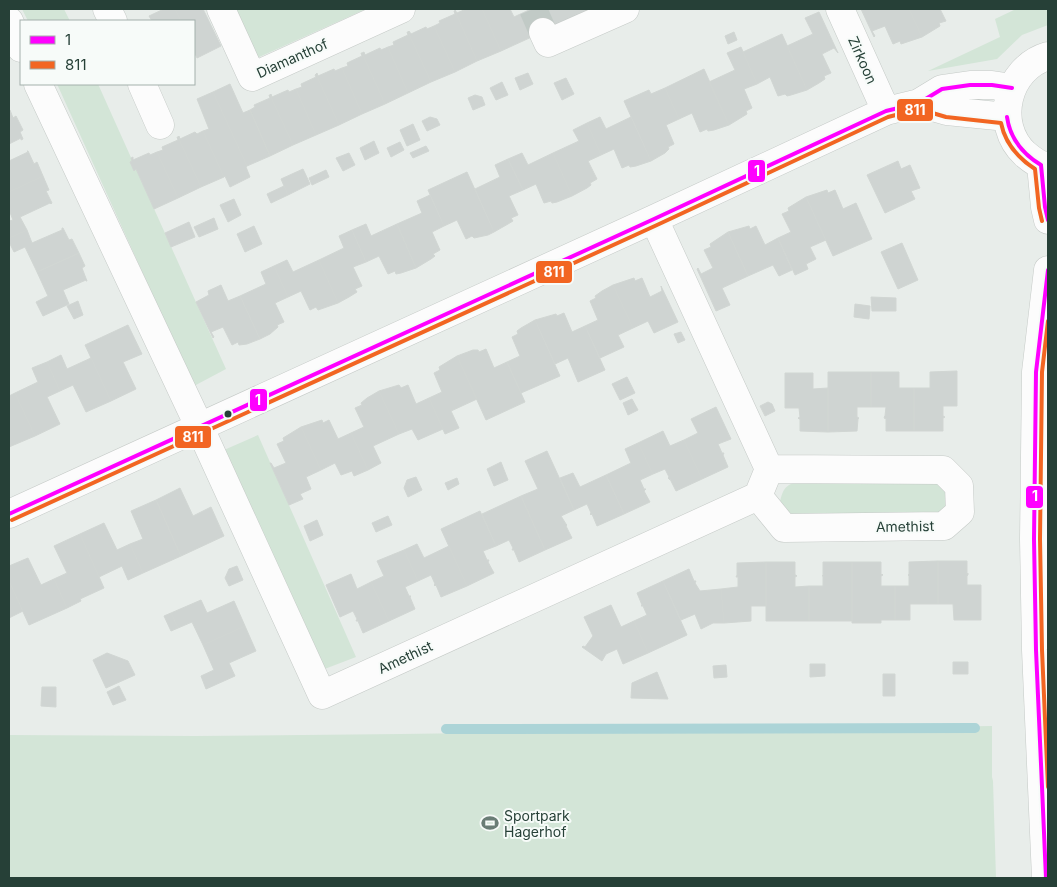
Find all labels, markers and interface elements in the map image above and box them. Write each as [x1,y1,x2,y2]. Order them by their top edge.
legend [20,20,195,85]
text: 1 [65,30,71,49]
street label: Zirkoon [845,34,881,86]
street label: Diamanthof [254,35,330,81]
text: 811 [65,55,86,74]
line badge: 811 [896,98,934,122]
text: 811 [904,101,926,118]
line badge: 1 [747,159,766,183]
text: 1 [754,162,760,179]
line badge: 811 [535,260,573,284]
text: 811 [543,263,565,280]
line badge: 1 [249,388,268,412]
text: 1 [255,391,261,408]
unlabelled marker [223,409,233,419]
line badge: 811 [174,425,212,449]
text: 811 [182,428,204,445]
line badge: 1 [1025,485,1044,509]
text: 1 [1032,487,1038,504]
street label: Amethist [876,517,935,535]
street label: Amethist [375,637,435,677]
place label: Sportpark Hagerhof [504,807,570,840]
sports icon: Sportpark Hagerhof [480,813,500,833]

